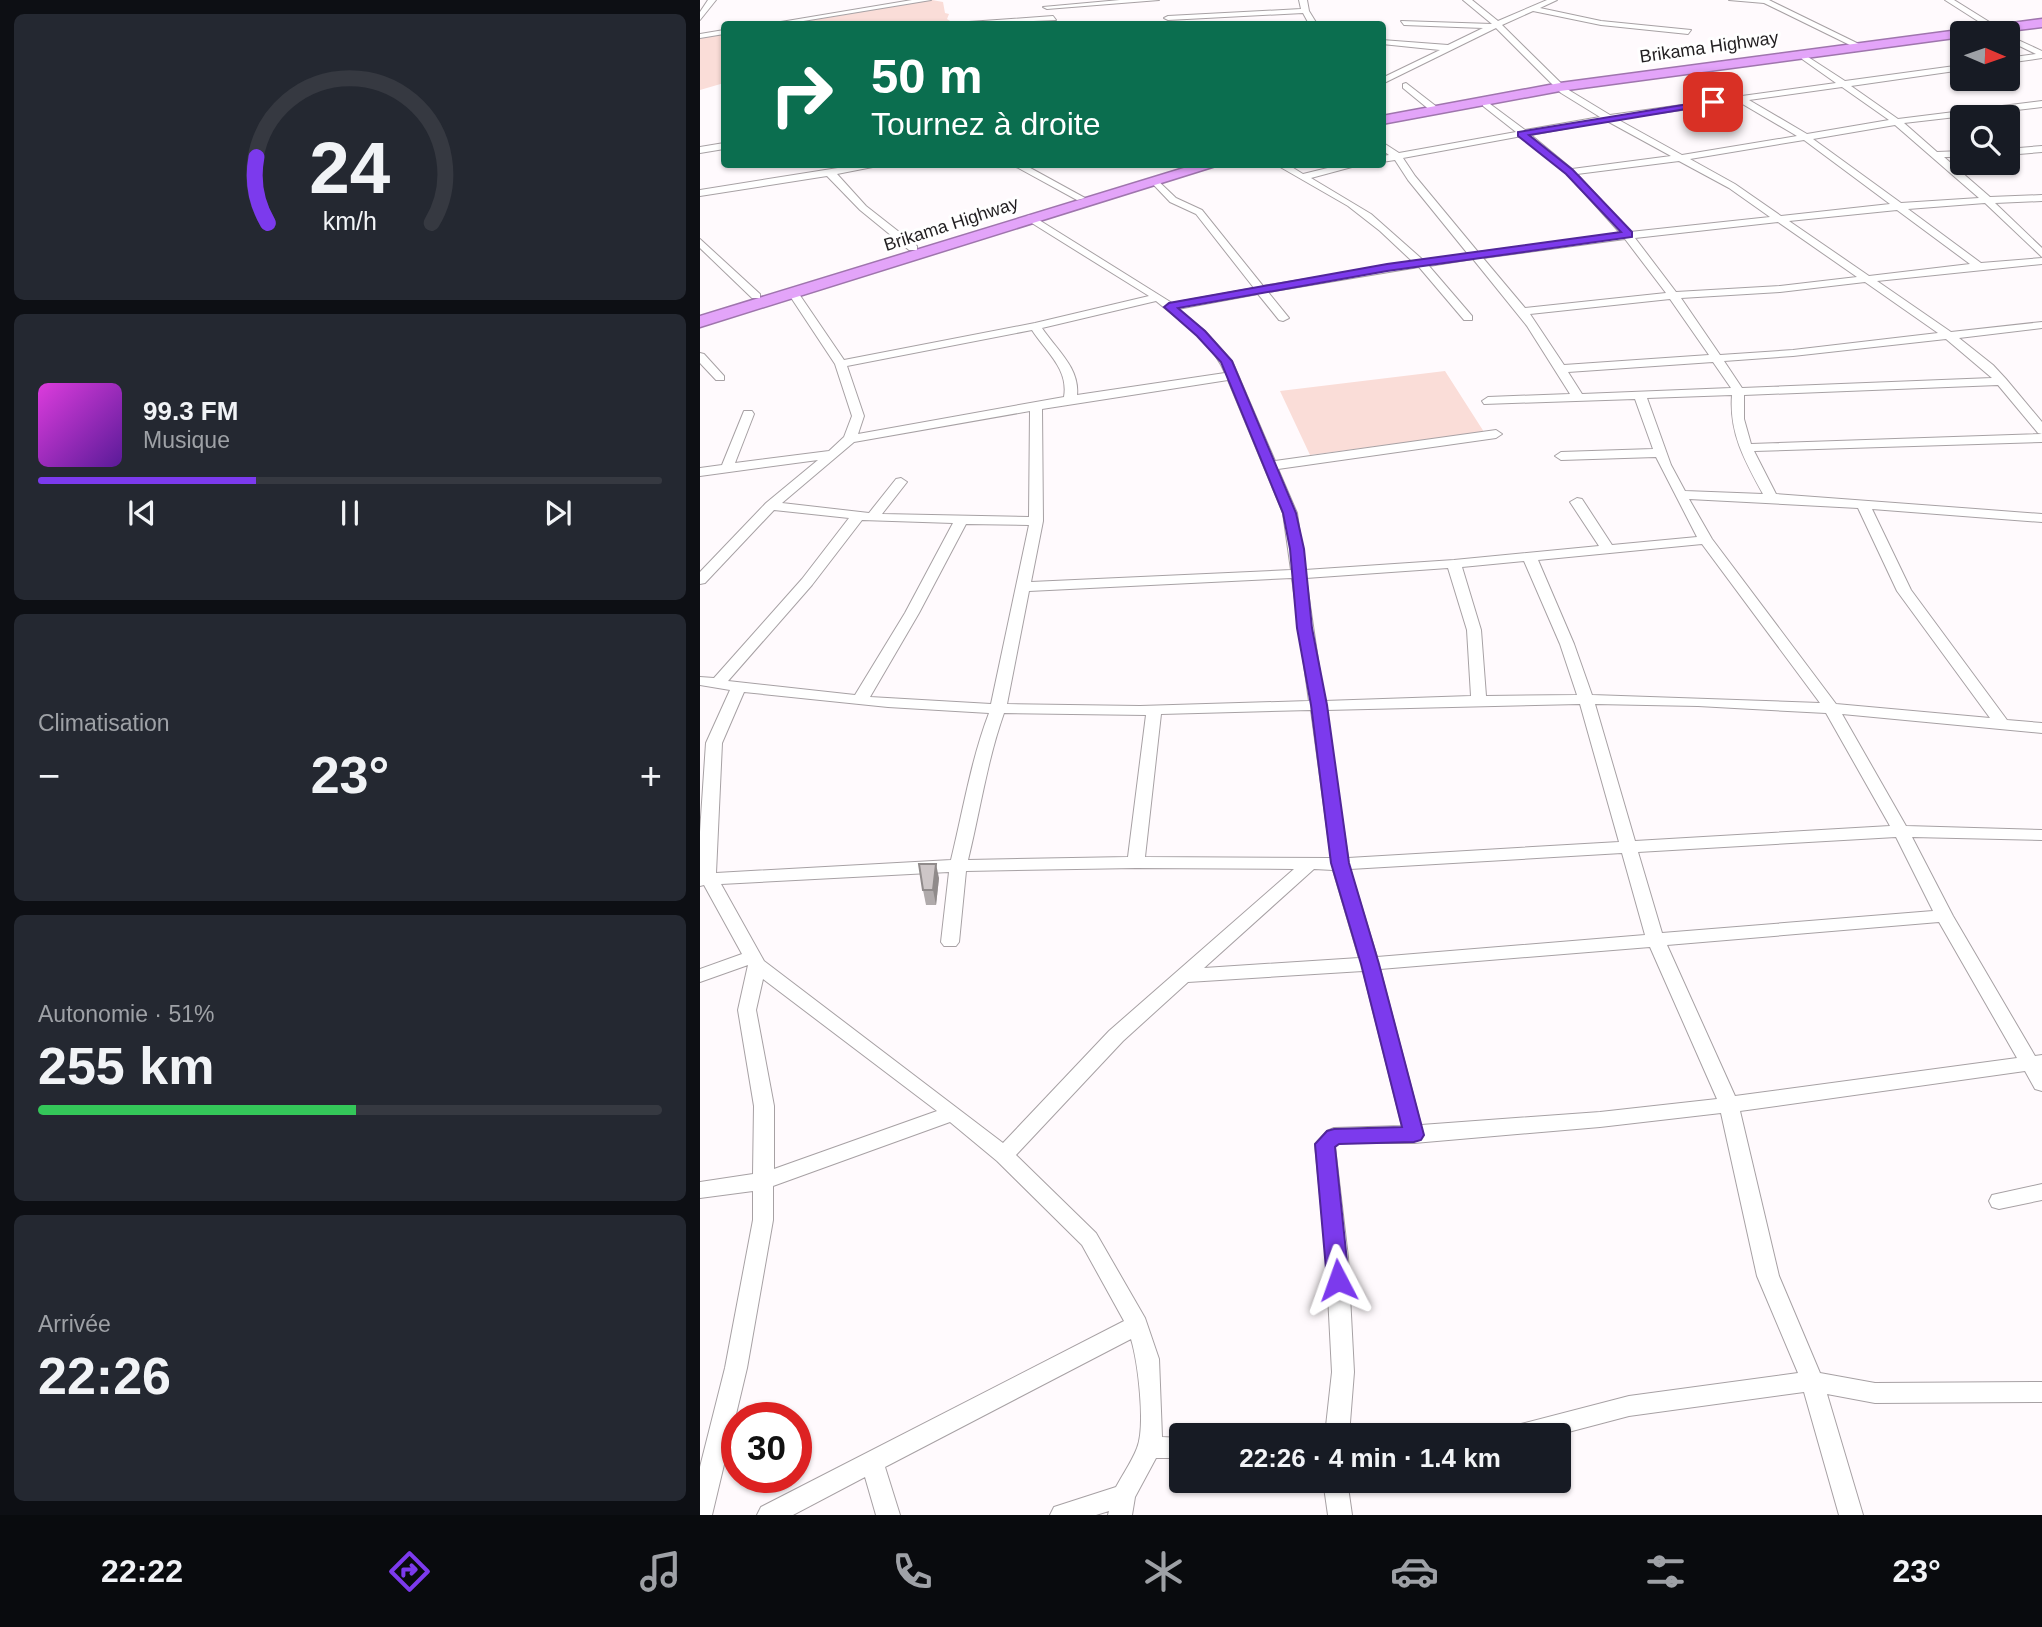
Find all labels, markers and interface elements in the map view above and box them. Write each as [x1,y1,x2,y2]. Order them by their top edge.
north arrow [1950,21,2020,91]
map controls [1950,21,2020,175]
street label: Brikama Highway [1638,27,1780,67]
icon: right [756,49,847,140]
text: 50 m [871,49,983,103]
pin [1683,72,1743,132]
icon: arrive [1694,83,1732,121]
button: search [1950,105,2020,175]
text: Tournez à droite [871,106,1100,142]
text: 24 [310,127,391,208]
street label: Brikama Highway [881,193,1021,255]
text: km/h [323,207,377,235]
text: 99.3 FM [143,396,238,426]
text: Musique [143,427,230,453]
icon: previous [123,494,161,532]
icon: pause [331,494,369,532]
icon: next [539,494,577,532]
text: Climatisation [38,710,170,736]
text: 23° [311,746,389,804]
text: − [38,755,60,797]
text: + [640,755,662,797]
text: Autonomie · 51% [38,1001,214,1027]
text: 255 km [38,1037,214,1095]
position arrow [1301,1243,1375,1317]
text: Arrivée [38,1311,111,1337]
text: 22:26 [38,1347,171,1405]
speed limit sign: 30 [721,1402,812,1493]
text: 22:26 · 4 min · 1.4 km [1239,1443,1501,1473]
icon: directions [385,1547,434,1596]
icon: music [636,1547,685,1596]
icon: phone [888,1547,937,1596]
icon: climate [1139,1547,1188,1596]
icon: car [1390,1547,1439,1596]
icon: filters [1641,1547,1690,1596]
text: 22:22 [101,1553,183,1589]
text: 23° [1892,1553,1941,1589]

